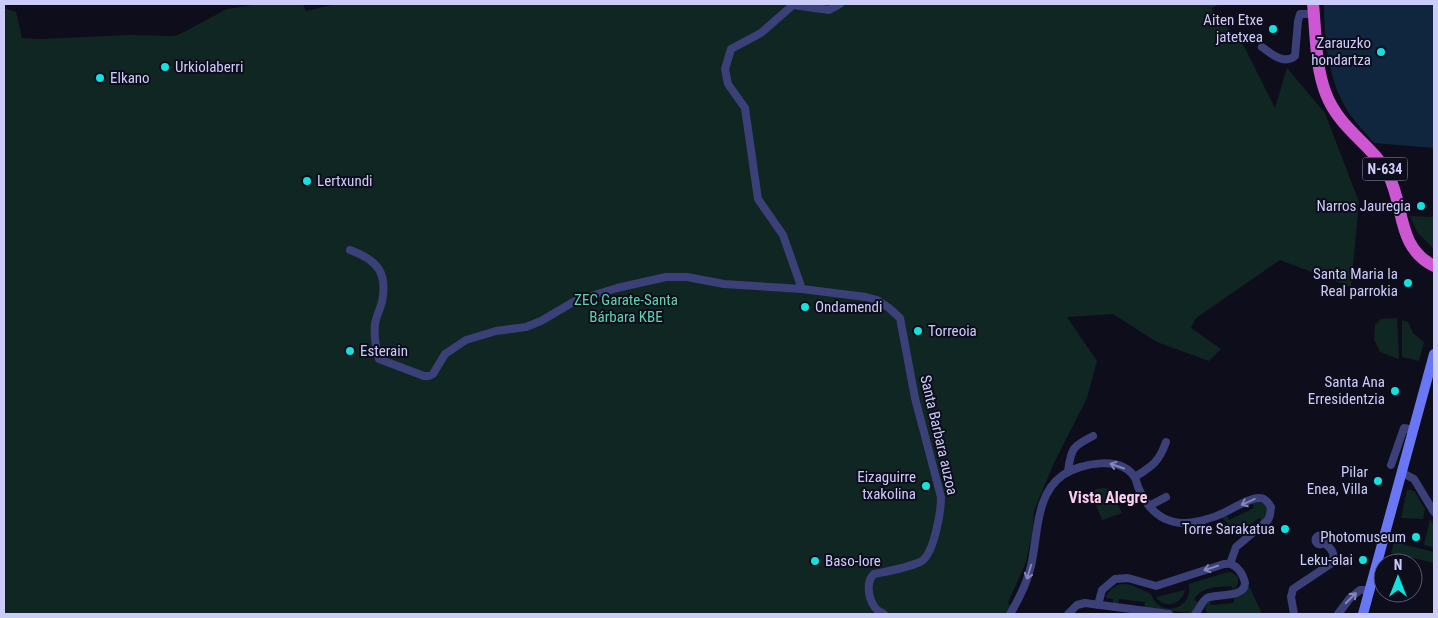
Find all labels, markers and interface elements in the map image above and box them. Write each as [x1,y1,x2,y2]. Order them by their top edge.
place label: Aiten Etxe jatetxea [1203,11,1263,46]
marker: Aiten Etxe jatetxea [1267,23,1279,35]
place label: Zarauzko hondartza [1311,34,1371,69]
marker: Zarauzko hondartza [1375,46,1387,58]
place label: Urkiolaberri [175,58,243,76]
marker: Urkiolaberri [159,61,171,73]
place label: Elkano [110,69,150,87]
marker: Elkano [94,72,106,84]
road number: N-634 [1362,157,1408,180]
place label: Lertxundi [317,172,373,190]
marker: Lertxundi [301,175,313,187]
place label: Narros Jauregia [1317,197,1411,215]
marker: Narros Jauregia [1415,200,1427,212]
place label: Santa Maria la Real parrokia [1313,265,1398,300]
marker: Santa Maria la Real parrokia [1402,277,1414,289]
park label: ZEC Garate-Santa Bárbara KBE [574,291,678,326]
place label: Ondamendi [815,298,882,316]
marker: Ondamendi [799,301,811,313]
place label: Torreoia [928,322,977,340]
marker: Torreoia [912,325,924,337]
place label: Esterain [360,342,408,360]
marker: Esterain [344,345,356,357]
street label: Santa Barbara auzoa [916,373,962,497]
place label: Santa Ana Erresidentzia [1308,373,1385,408]
marker: Santa Ana Erresidentzia [1389,385,1401,397]
one-way arrow [1109,461,1125,470]
place label: Pilar Enea, Villa [1307,463,1368,498]
place label: Eizaguirre txakolina [857,468,916,503]
marker: Pilar Enea, Villa [1372,475,1384,487]
marker: Eizaguirre txakolina [920,480,932,492]
district label: Vista Alegre [1069,488,1148,507]
one-way arrow [1241,497,1256,507]
place label: Torre Sarakatua [1182,520,1275,538]
marker: Torre Sarakatua [1279,523,1291,535]
place label: Photomuseum [1320,528,1406,546]
marker: Photomuseum [1410,531,1422,543]
place label: Leku-alai [1300,551,1353,569]
place label: Baso-lore [825,552,881,570]
north arrow [1373,553,1423,603]
marker: Leku-alai [1357,554,1369,566]
marker: Baso-lore [809,555,821,567]
text: N [1394,557,1402,573]
one-way arrow [1024,563,1034,579]
one-way arrow [1203,564,1219,573]
one-way arrow [1345,592,1358,604]

